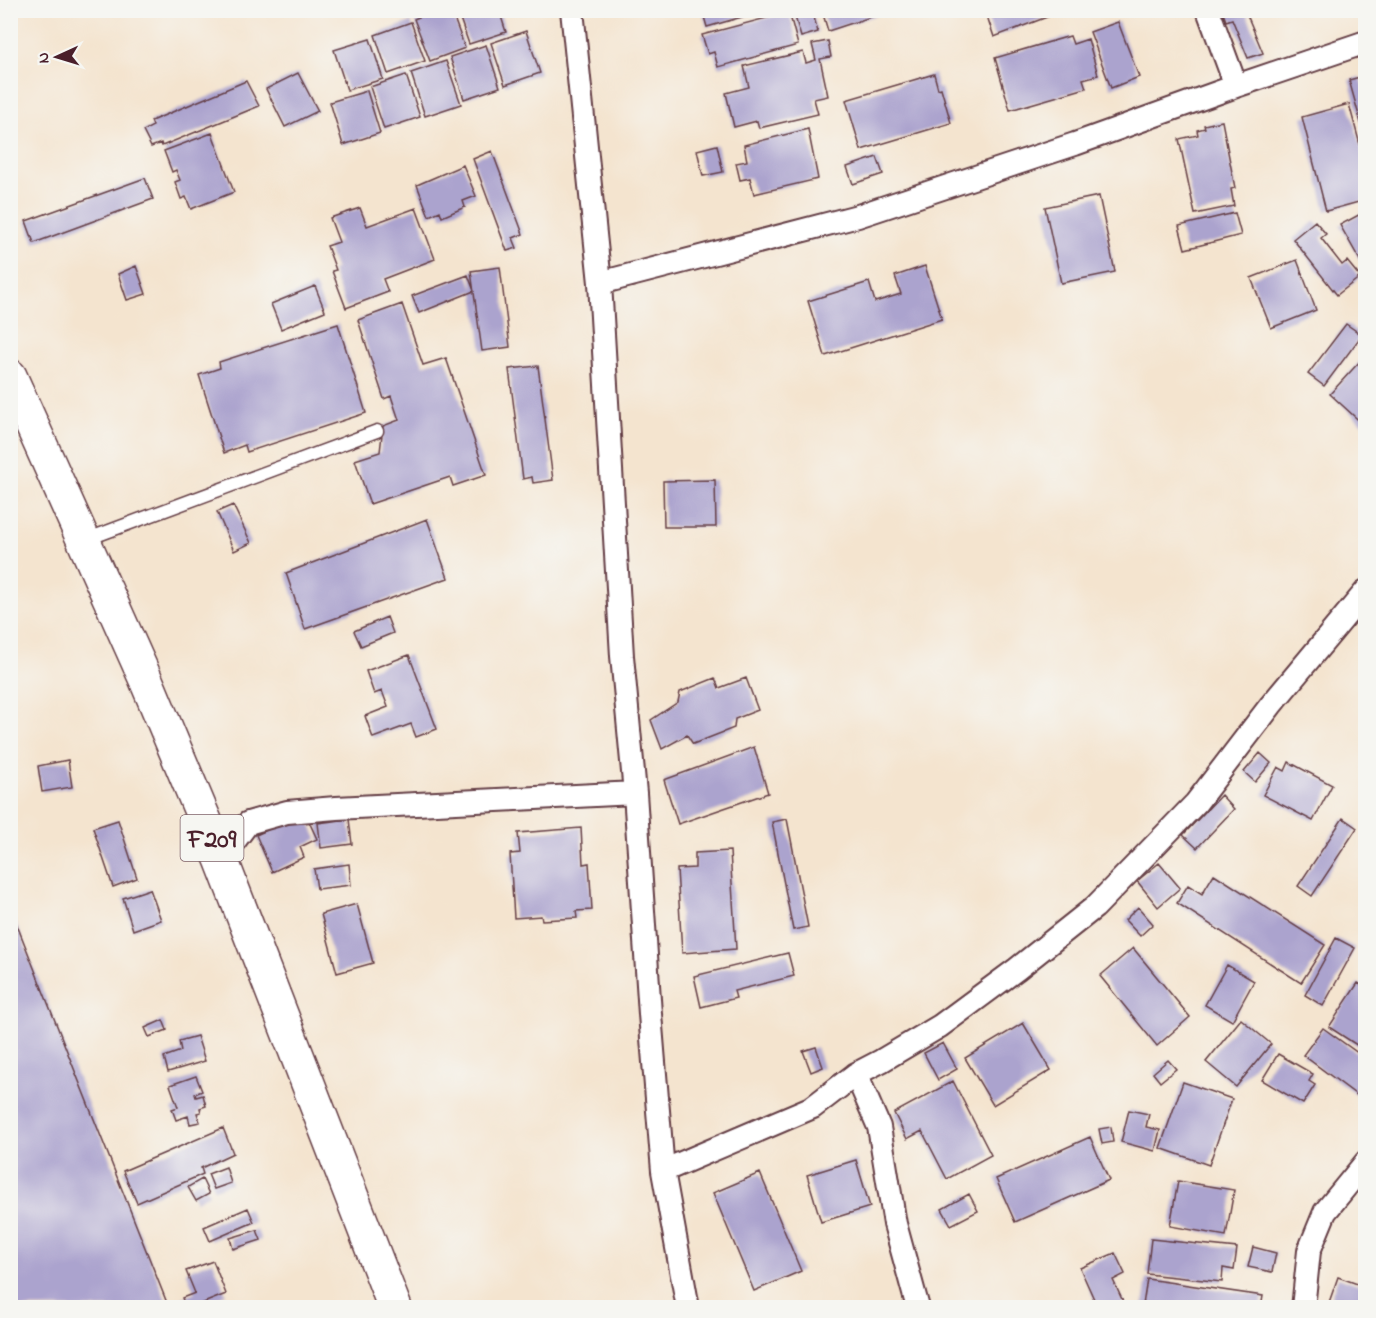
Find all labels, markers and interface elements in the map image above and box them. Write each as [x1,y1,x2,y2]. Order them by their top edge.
north arrow [27,27,87,87]
text: N [32,51,56,64]
road number: F209 [180,815,244,861]

